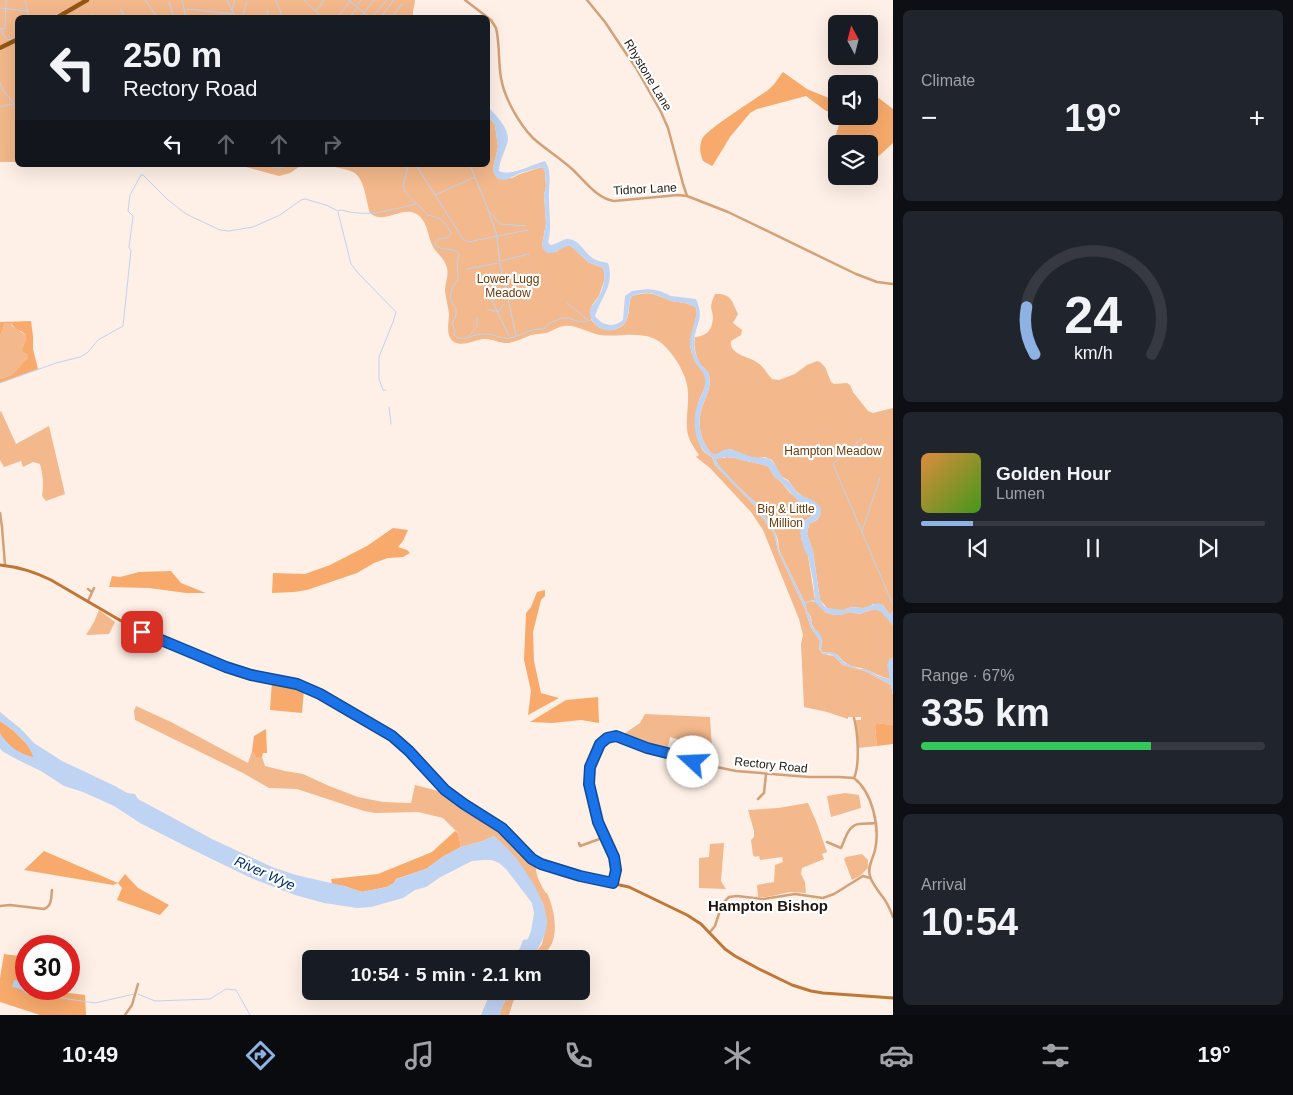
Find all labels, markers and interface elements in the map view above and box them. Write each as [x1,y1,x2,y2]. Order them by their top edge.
north arrow [828,15,878,65]
map controls [828,15,878,185]
icon: left [40,35,105,100]
text: 250 m [123,35,222,74]
street label: Rhystone Lane [621,37,675,113]
text: Climate [921,72,975,89]
button: sound [828,75,878,125]
text: Rectory Road [123,76,258,101]
text: 19° [1064,97,1122,139]
text: − [921,102,937,133]
text: + [1249,102,1265,133]
icon: left [159,130,187,158]
icon: ahead [212,130,240,158]
icon: ahead [265,130,293,158]
icon: right [318,130,346,158]
button: layers [828,135,878,185]
street label: Tidnor Lane [613,180,677,198]
park label: Lower Lugg Meadow [477,272,539,300]
text: 24 [1064,286,1122,344]
text: km/h [1074,343,1112,363]
park label: Hampton Meadow [784,444,882,458]
text: Golden Hour [996,463,1111,484]
text: Lumen [996,485,1045,502]
park label: Big & Little Million [757,502,815,530]
icon: previous [964,534,992,562]
icon: pause [1079,534,1107,562]
icon: next [1194,534,1222,562]
pin [121,611,163,653]
icon: arrive [128,618,156,646]
text: Range · 67% [921,667,1014,684]
text: 335 km [921,692,1050,734]
position arrow [666,735,718,787]
street label: Rectory Road [734,754,808,776]
water label: River Wye [232,853,298,894]
text: Arrival [921,876,966,893]
district label: Hampton Bishop [708,897,828,914]
text: 10:54 [921,901,1018,943]
speed limit sign: 30 [15,935,80,1000]
text: 10:54 · 5 min · 2.1 km [350,964,542,985]
icon: directions [243,1038,278,1073]
icon: music [402,1038,437,1073]
icon: phone [561,1038,596,1073]
icon: climate [720,1038,755,1073]
icon: car [879,1038,914,1073]
icon: filters [1038,1038,1073,1073]
text: 10:49 [62,1042,118,1067]
text: 19° [1198,1042,1231,1067]

